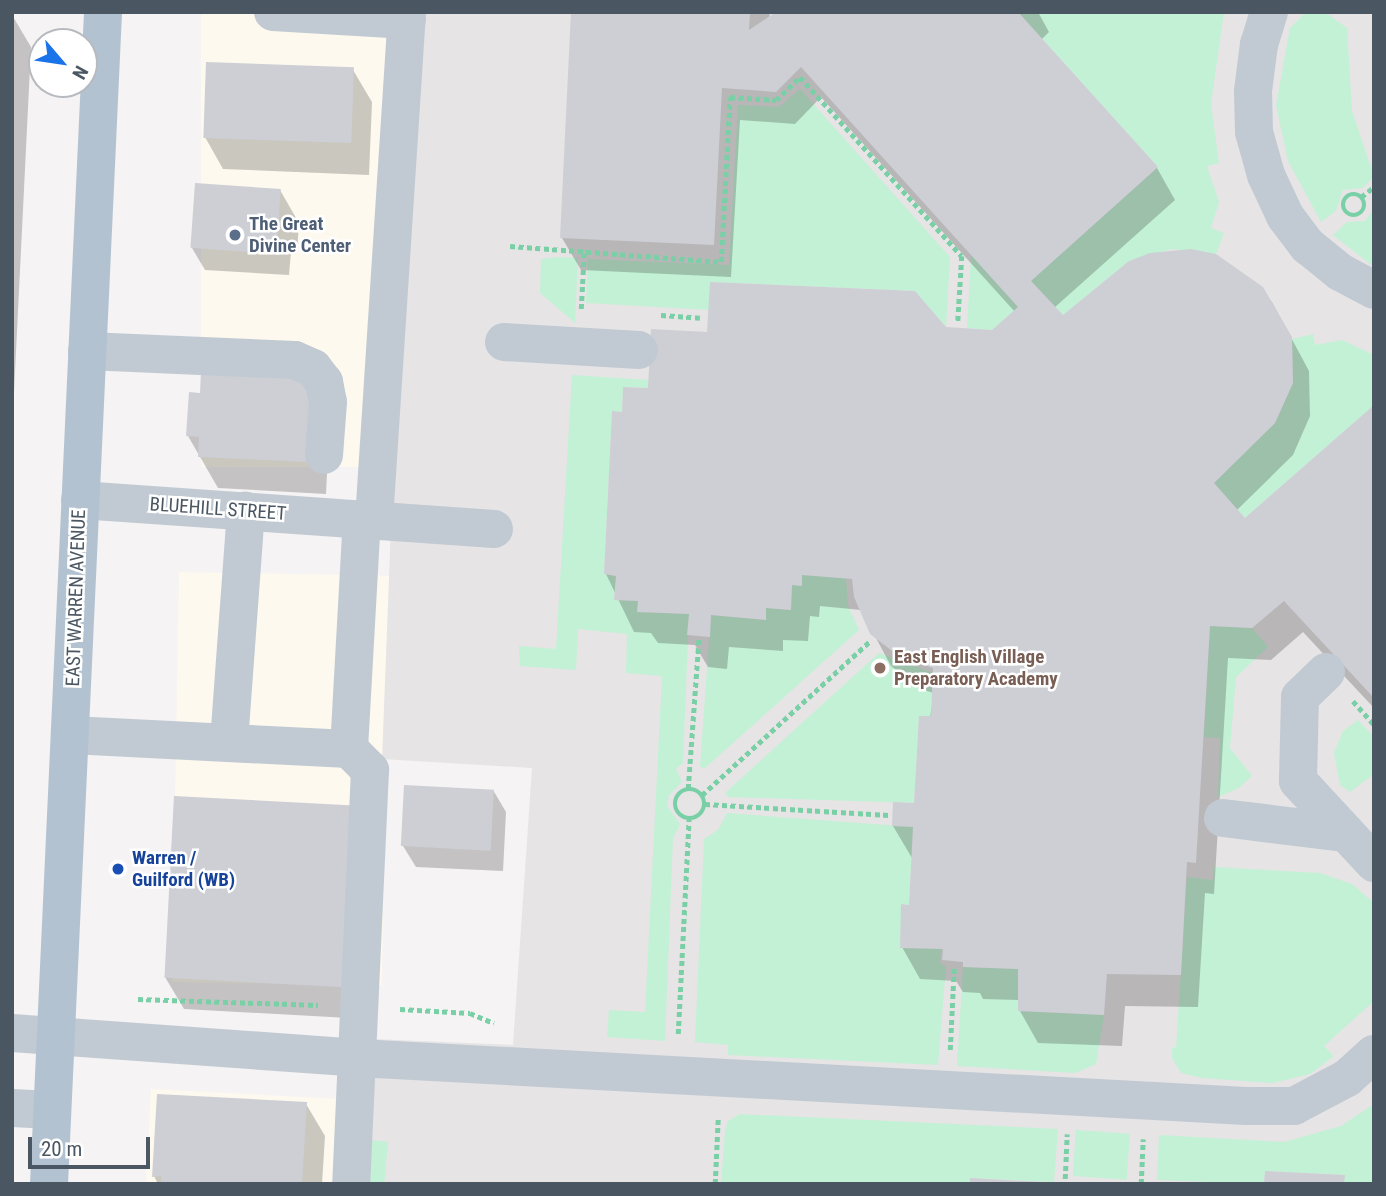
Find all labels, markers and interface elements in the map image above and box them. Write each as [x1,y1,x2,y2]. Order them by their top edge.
north arrow [28,28,98,98]
text: N [67,62,93,83]
place label: The Great Divine Center [249,213,351,257]
marker: The Great Divine Center [227,227,243,243]
street label: BLUEHILL STREET [149,493,287,525]
street label: EAST WARREN AVENUE [62,509,90,687]
place label: East English Village Preparatory Academy [894,646,1058,690]
marker: East English Village Preparatory Academy [872,660,888,676]
place label: Warren / Guilford (WB) [132,847,235,891]
marker: Warren / Guilford (WB) [110,861,126,877]
scale bar [32,1122,154,1166]
text: 20 m [41,1137,82,1161]

